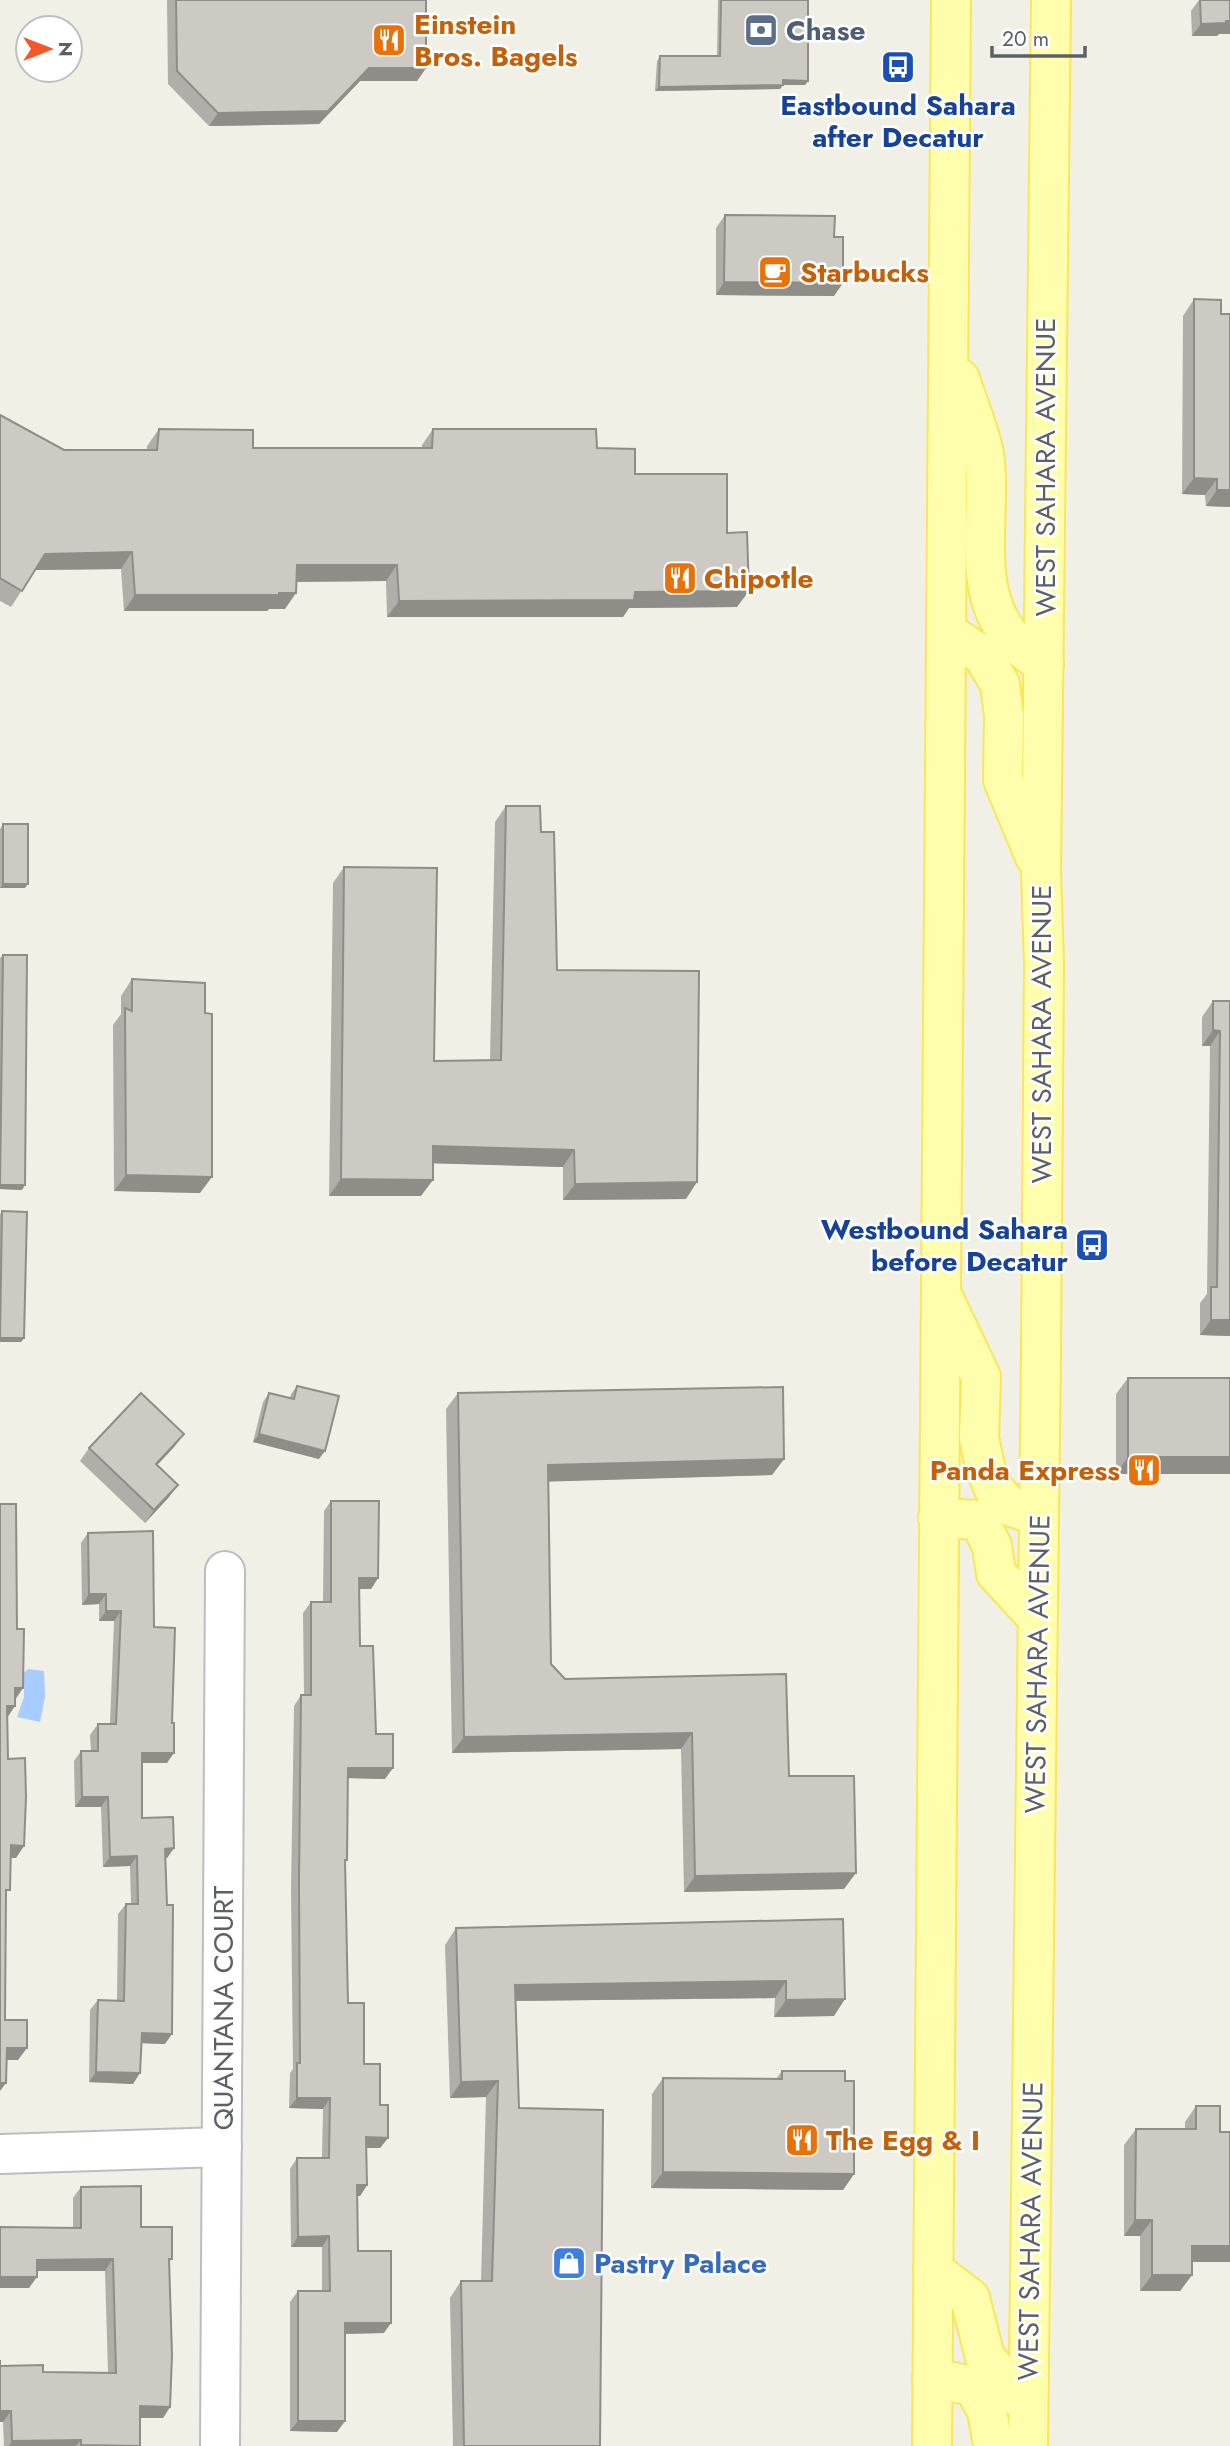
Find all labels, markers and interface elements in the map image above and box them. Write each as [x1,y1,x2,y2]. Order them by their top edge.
place label: Einstein Bros. Bagels [414,4,578,77]
place label: Chase [786,10,865,51]
bank icon: Chase [742,11,780,49]
north arrow [14,14,84,84]
scale bar [992,14,1085,58]
restaurant icon: Einstein Bros. Bagels [370,21,408,59]
text: 20 m [1002,24,1049,54]
text: N [52,41,79,57]
bus stop icon: Eastbound Sahara after Decatur [879,48,917,86]
place label: Eastbound Sahara after Decatur [780,85,1016,158]
place label: Starbucks [800,252,929,293]
cafe icon: Starbucks [756,253,794,291]
street label: WEST SAHARA AVENUE [1025,318,1066,616]
place label: Chipotle [704,558,814,599]
restaurant icon: Chipotle [661,559,699,597]
street label: WEST SAHARA AVENUE [1021,885,1062,1183]
place label: Westbound Sahara before Decatur [821,1209,1068,1282]
bus stop icon: Westbound Sahara before Decatur [1073,1226,1111,1264]
place label: Panda Express [930,1450,1120,1491]
restaurant icon: Panda Express [1125,1451,1163,1489]
street label: WEST SAHARA AVENUE [1014,1514,1061,1814]
street label: QUANTANA COURT [203,1886,244,2130]
street label: WEST SAHARA AVENUE [1007,2081,1054,2381]
place label: The Egg & I [826,2120,980,2161]
restaurant icon: The Egg & I [783,2121,821,2159]
place label: Pastry Palace [594,2243,767,2284]
shop icon: Pastry Palace [550,2244,588,2282]

